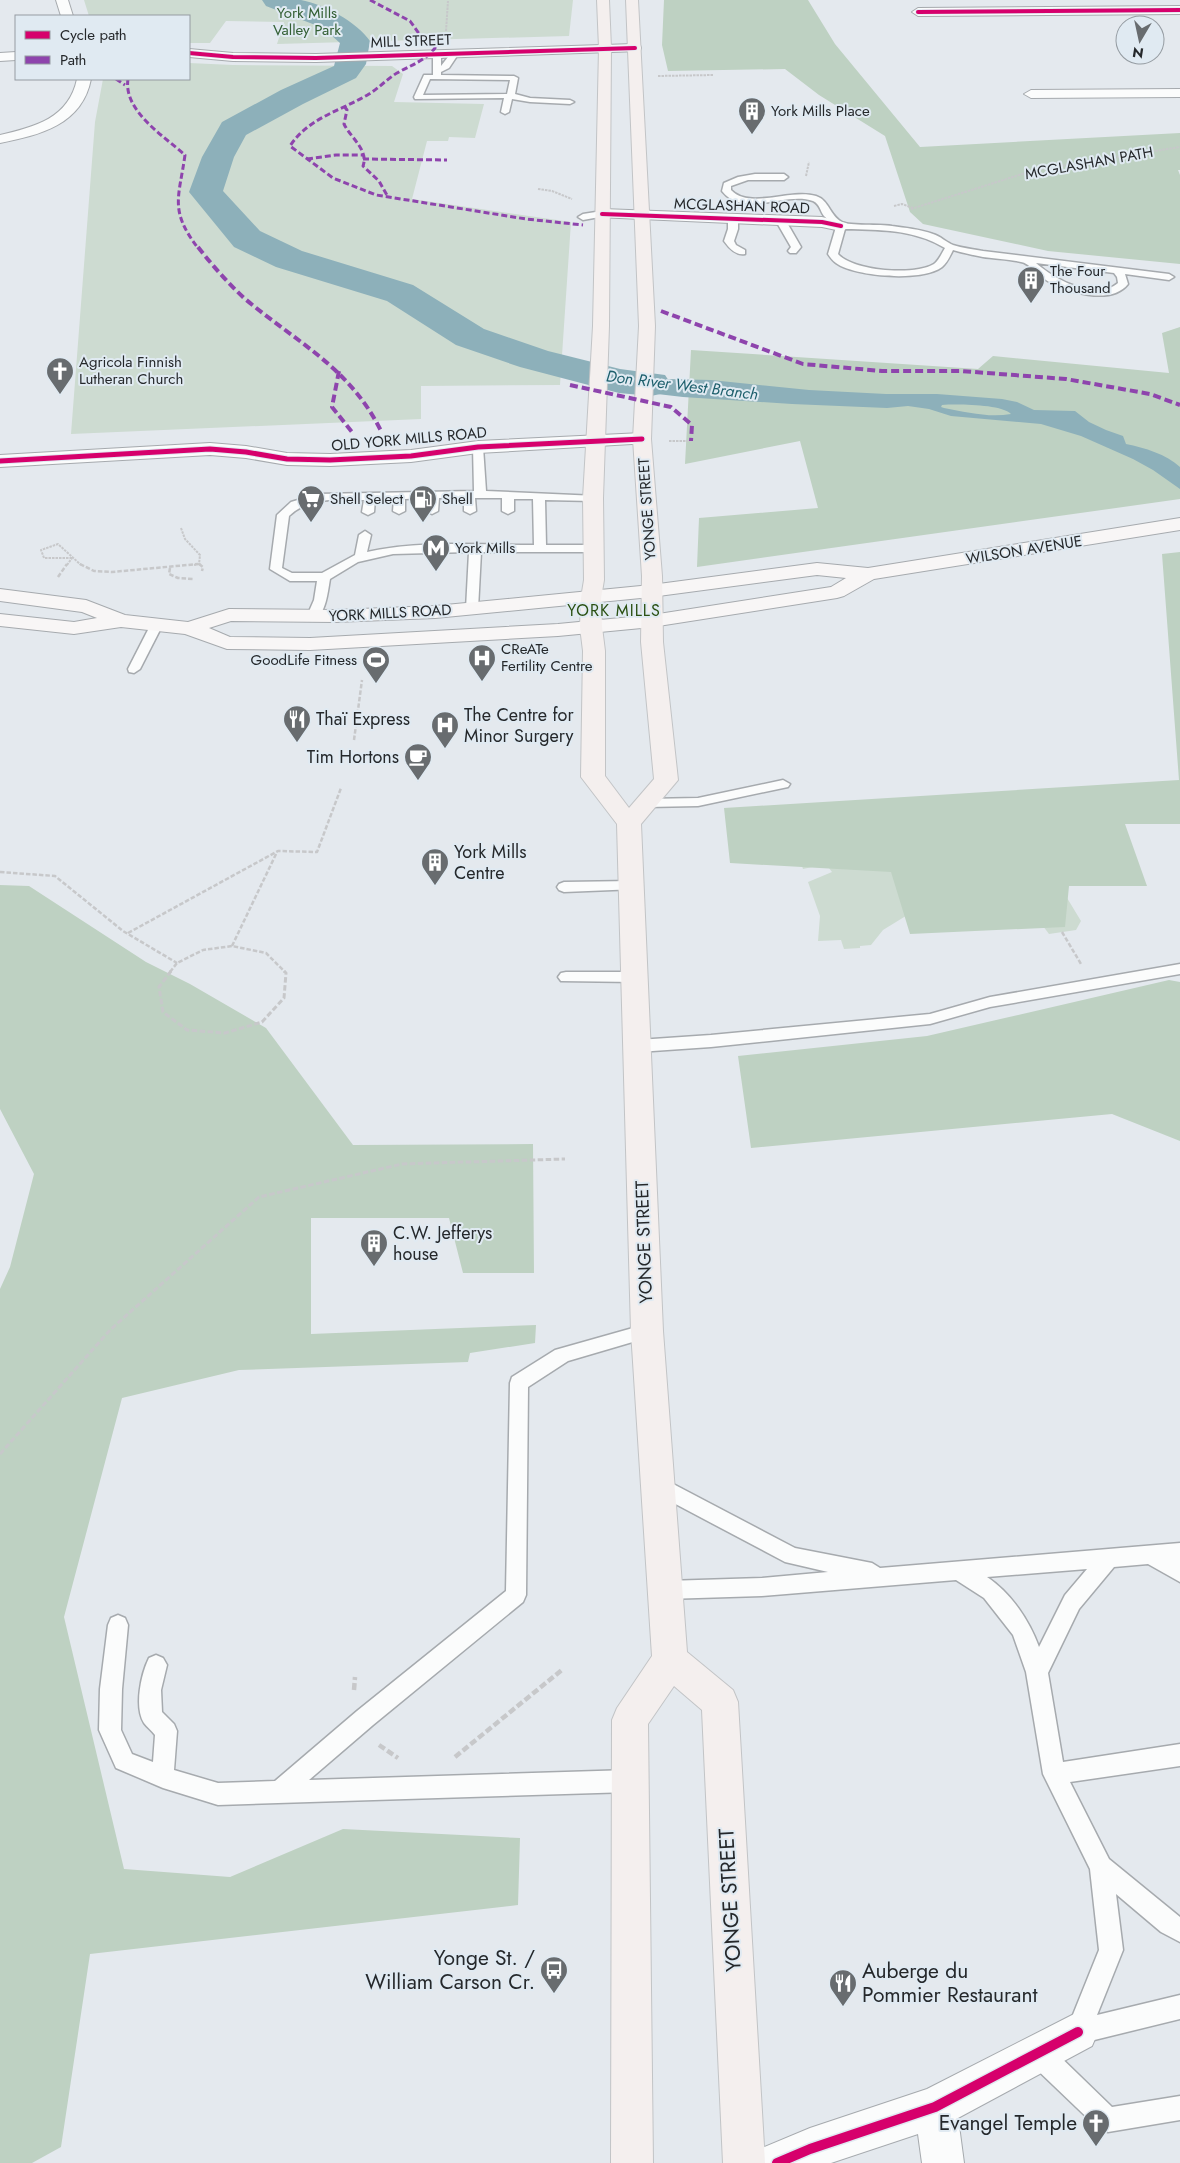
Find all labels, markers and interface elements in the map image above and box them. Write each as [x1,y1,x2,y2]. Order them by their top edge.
park label: York Mills Valley Park [273,2,341,41]
legend [15,15,190,80]
north arrow [1115,15,1165,65]
text: Cycle path [60,24,127,46]
street label: MILL STREET [370,29,452,53]
text: N [1131,42,1145,64]
text: Path [60,49,86,71]
building icon: York Mills Place [737,96,767,135]
place label: York Mills Place [771,100,870,122]
street label: MCGLASHAN PATH [1023,141,1155,185]
street label: MCGLASHAN ROAD [674,193,810,219]
place label: The Four Thousand [1050,260,1111,299]
building icon: The Four Thousand [1016,265,1046,304]
place label: Agricola Finnish Lutheran Church [79,351,183,390]
church icon: Agricola Finnish Lutheran Church [45,356,75,395]
water label: Don River West Branch [605,364,759,406]
street label: OLD YORK MILLS ROAD [330,421,488,457]
street label: YONGE STREET [632,457,662,561]
supermarket icon: Shell Select [296,484,326,523]
fuel station icon: Shell [408,484,438,523]
place label: Shell Select [330,488,404,510]
place label: Shell [442,488,473,510]
street label: WILSON AVENUE [964,530,1084,570]
metro station icon: York Mills [421,533,451,572]
place label: York Mills [455,537,515,559]
street label: YORK MILLS ROAD [328,599,452,627]
district label: YORK MILLS [567,599,661,622]
place label: CReATe Fertility Centre [501,638,593,677]
hospital icon: CReATe Fertility Centre [467,643,497,682]
sports icon: GoodLife Fitness [361,645,391,684]
place label: GoodLife Fitness [251,649,357,671]
place label: The Centre for Minor Surgery [464,702,574,749]
restaurant icon: Thaï Express [282,704,312,743]
place label: Thaï Express [316,706,410,732]
hospital icon: The Centre for Minor Surgery [430,710,460,749]
cafe icon: Tim Hortons [403,742,433,781]
place label: Tim Hortons [307,744,399,770]
place label: York Mills Centre [454,839,526,886]
building icon: York Mills Centre [420,847,450,886]
street label: YONGE STREET [629,1179,659,1304]
place label: C.W. Jefferys house [393,1220,492,1267]
building icon: C.W. Jefferys house [359,1228,389,1267]
street label: YONGE STREET [711,1827,749,1972]
place label: Yonge St. / William Carson Cr. [365,1943,535,1997]
bus stop icon: Yonge St. / William Carson Cr. [539,1955,569,1994]
place label: Auberge du Pommier Restaurant [862,1956,1037,2010]
restaurant icon: Auberge du Pommier Restaurant [828,1968,858,2007]
place label: Evangel Temple [939,2108,1077,2138]
church icon: Evangel Temple [1081,2108,1111,2147]

